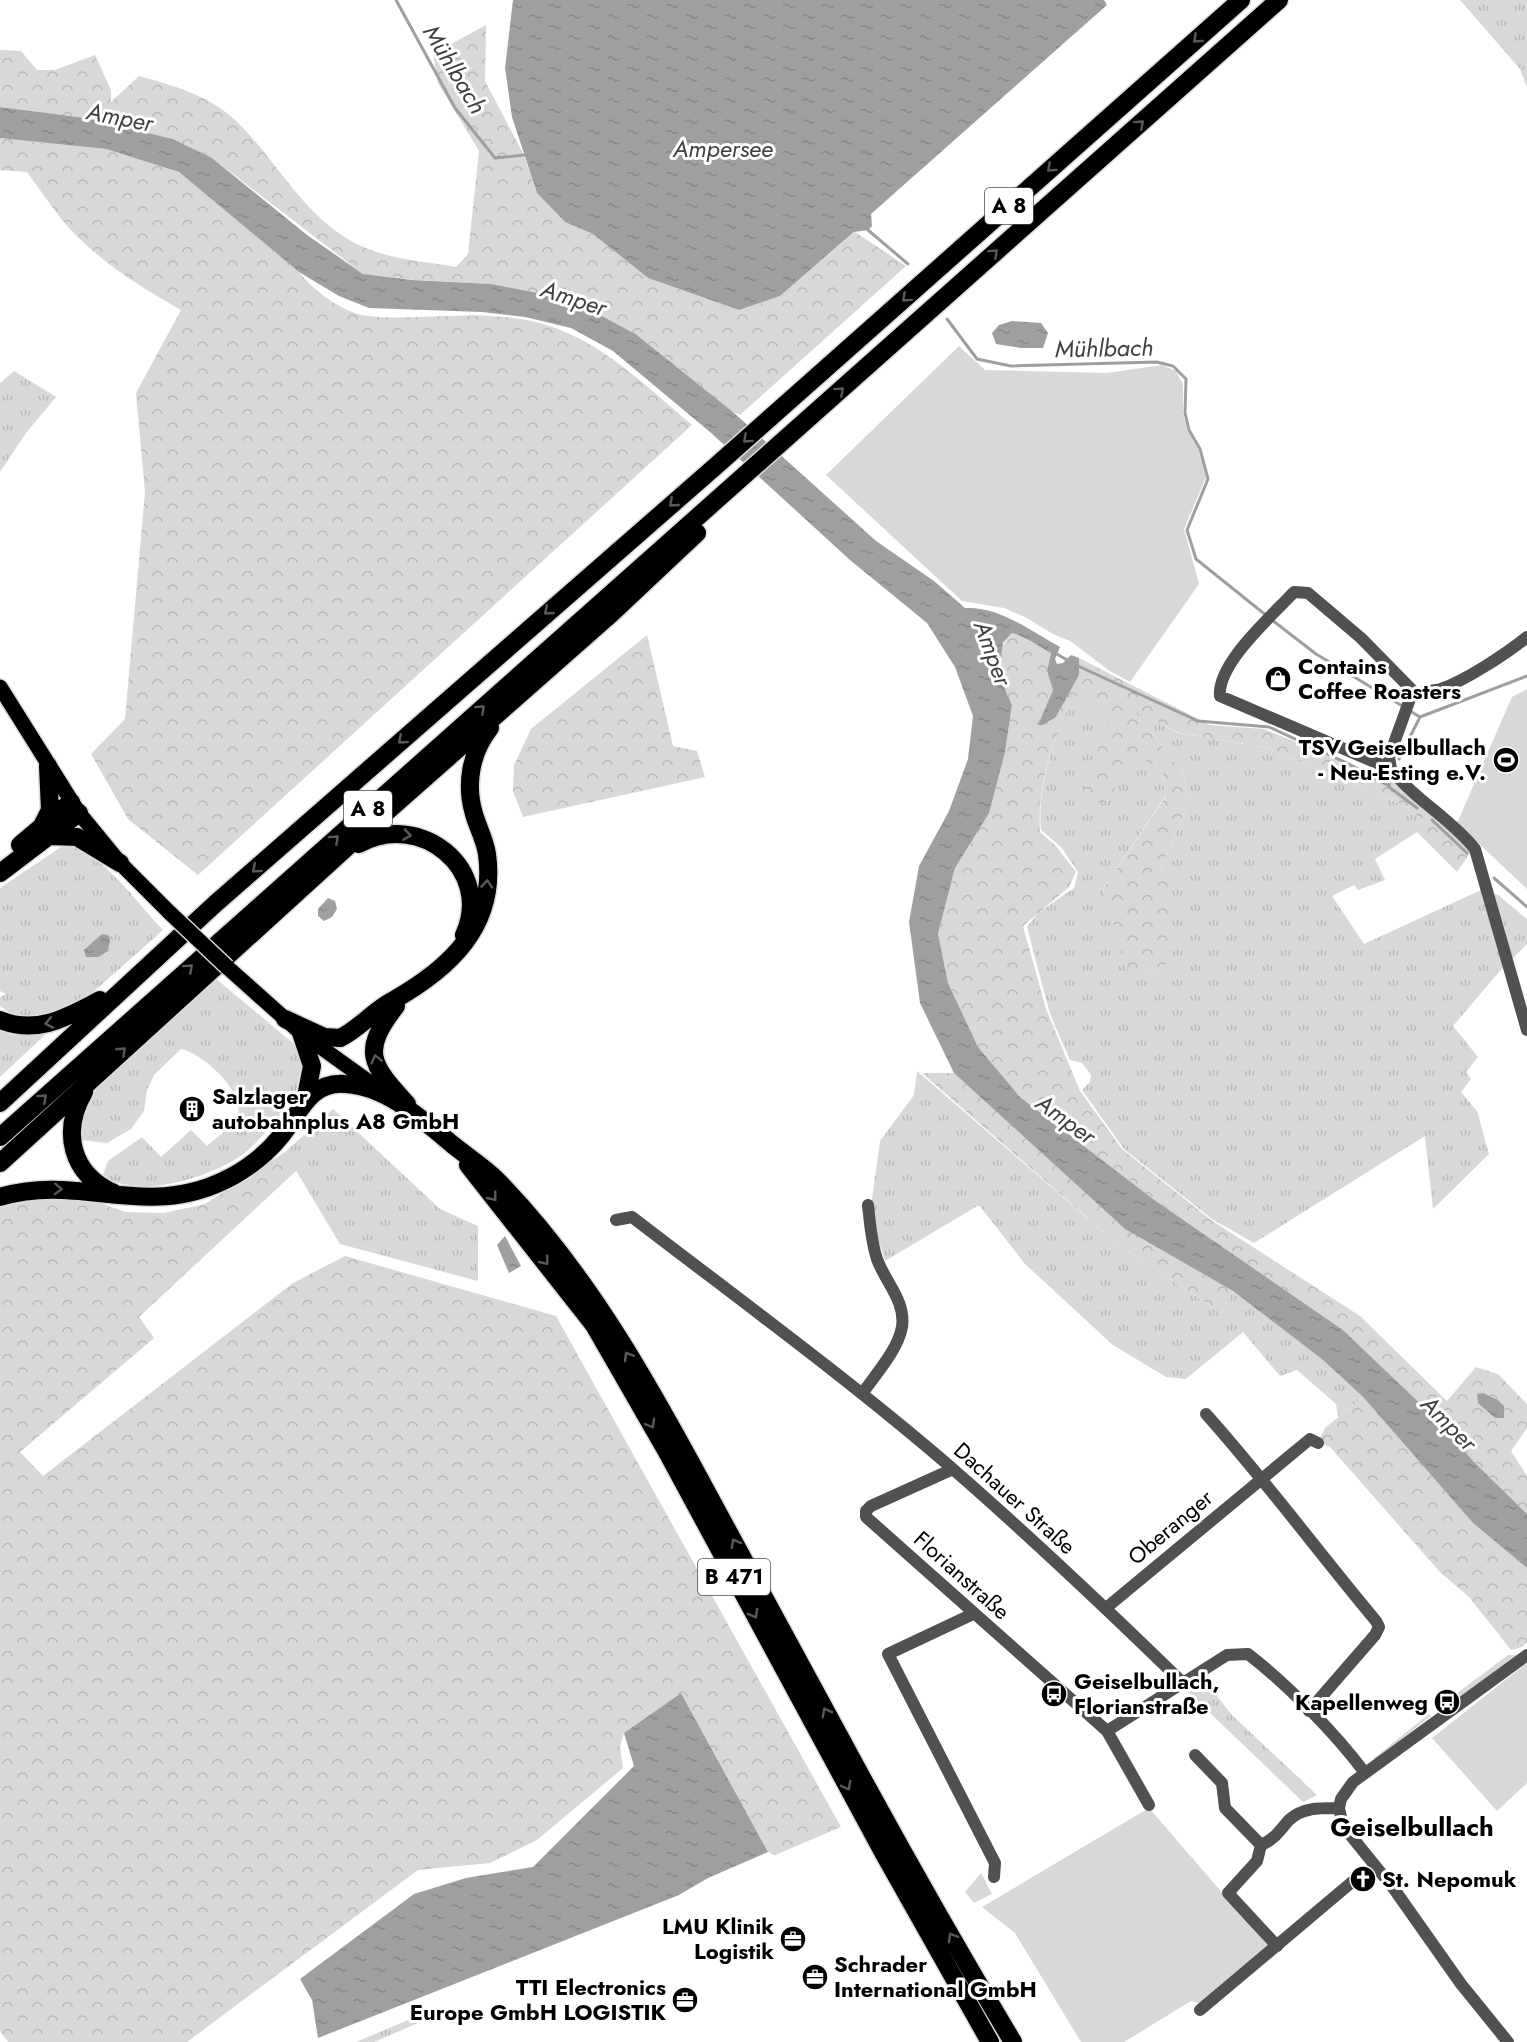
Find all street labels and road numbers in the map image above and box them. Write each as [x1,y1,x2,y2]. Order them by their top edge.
road number: A 8 [985,188,1033,224]
road number: A 8 [344,791,392,827]
street label: Dachauer Straße [947,1434,1083,1562]
street label: Oberanger [1121,1482,1220,1572]
street label: Florianstraße [907,1523,1017,1627]
road number: B 471 [698,1559,770,1595]

